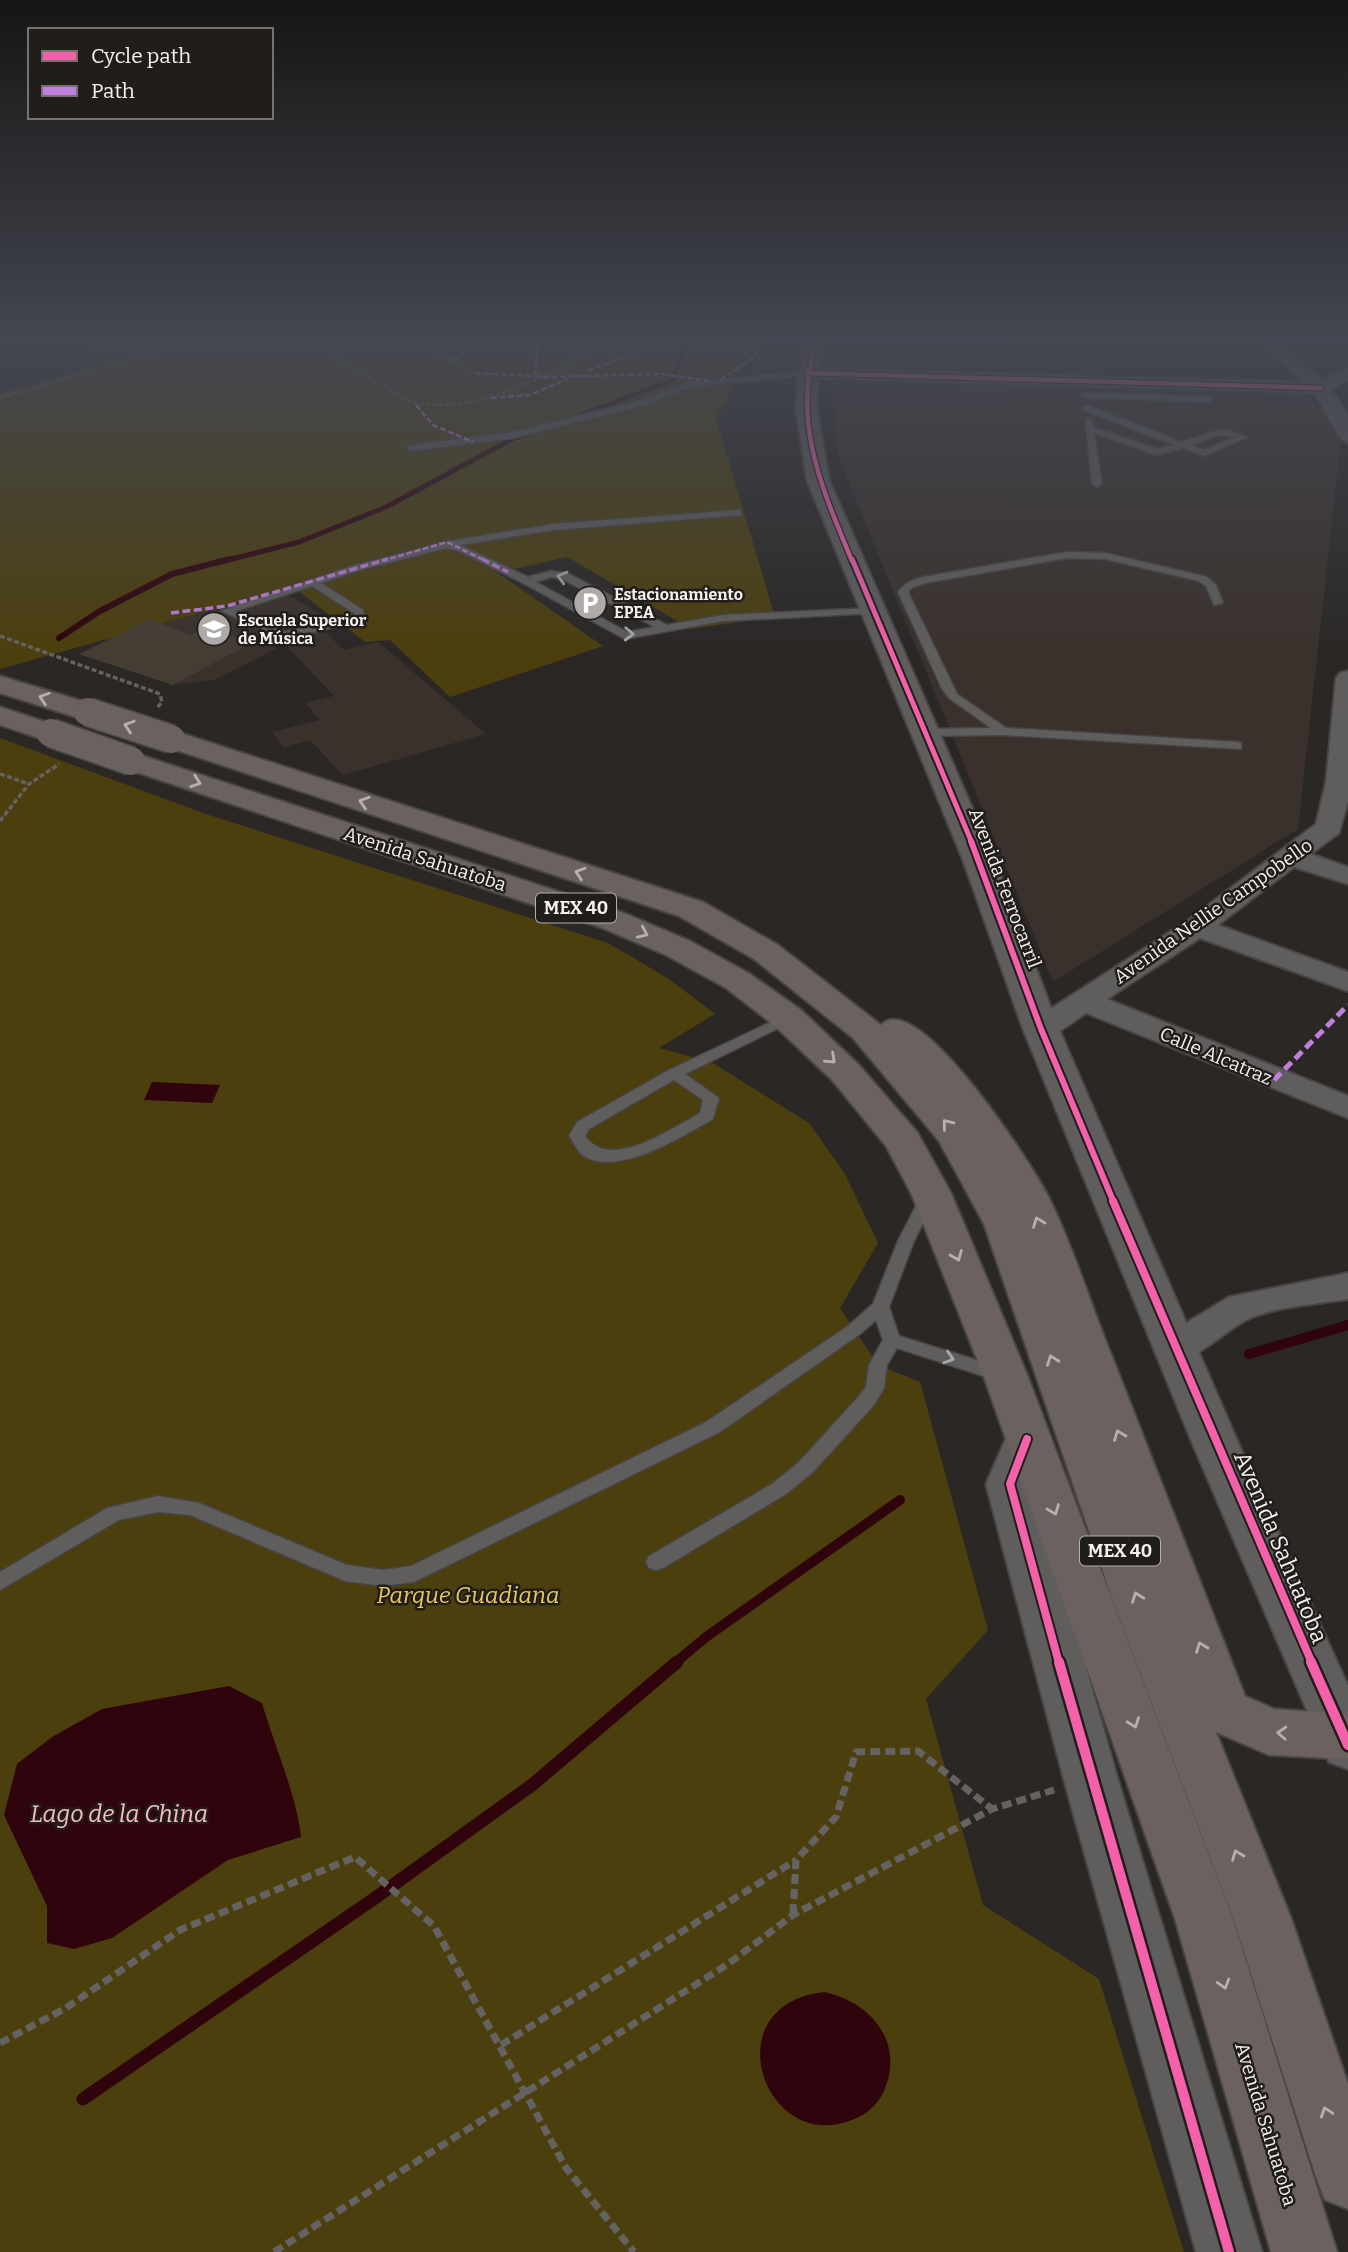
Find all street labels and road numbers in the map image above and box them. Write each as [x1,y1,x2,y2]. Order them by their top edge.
street label: Avenida Ferrocarril [964,805,1046,971]
street label: Avenida Sahuatoba [341,822,510,896]
street label: Avenida Nellie Campobello [1109,833,1317,988]
road number: MEX 40 [536,894,616,923]
street label: Calle Alcatraz [1156,1022,1276,1090]
street label: Avenida Sahuatoba [1228,1447,1334,1647]
road number: MEX 40 [1080,1536,1160,1566]
street label: Avenida Sahuatoba [1230,2039,1302,2209]

